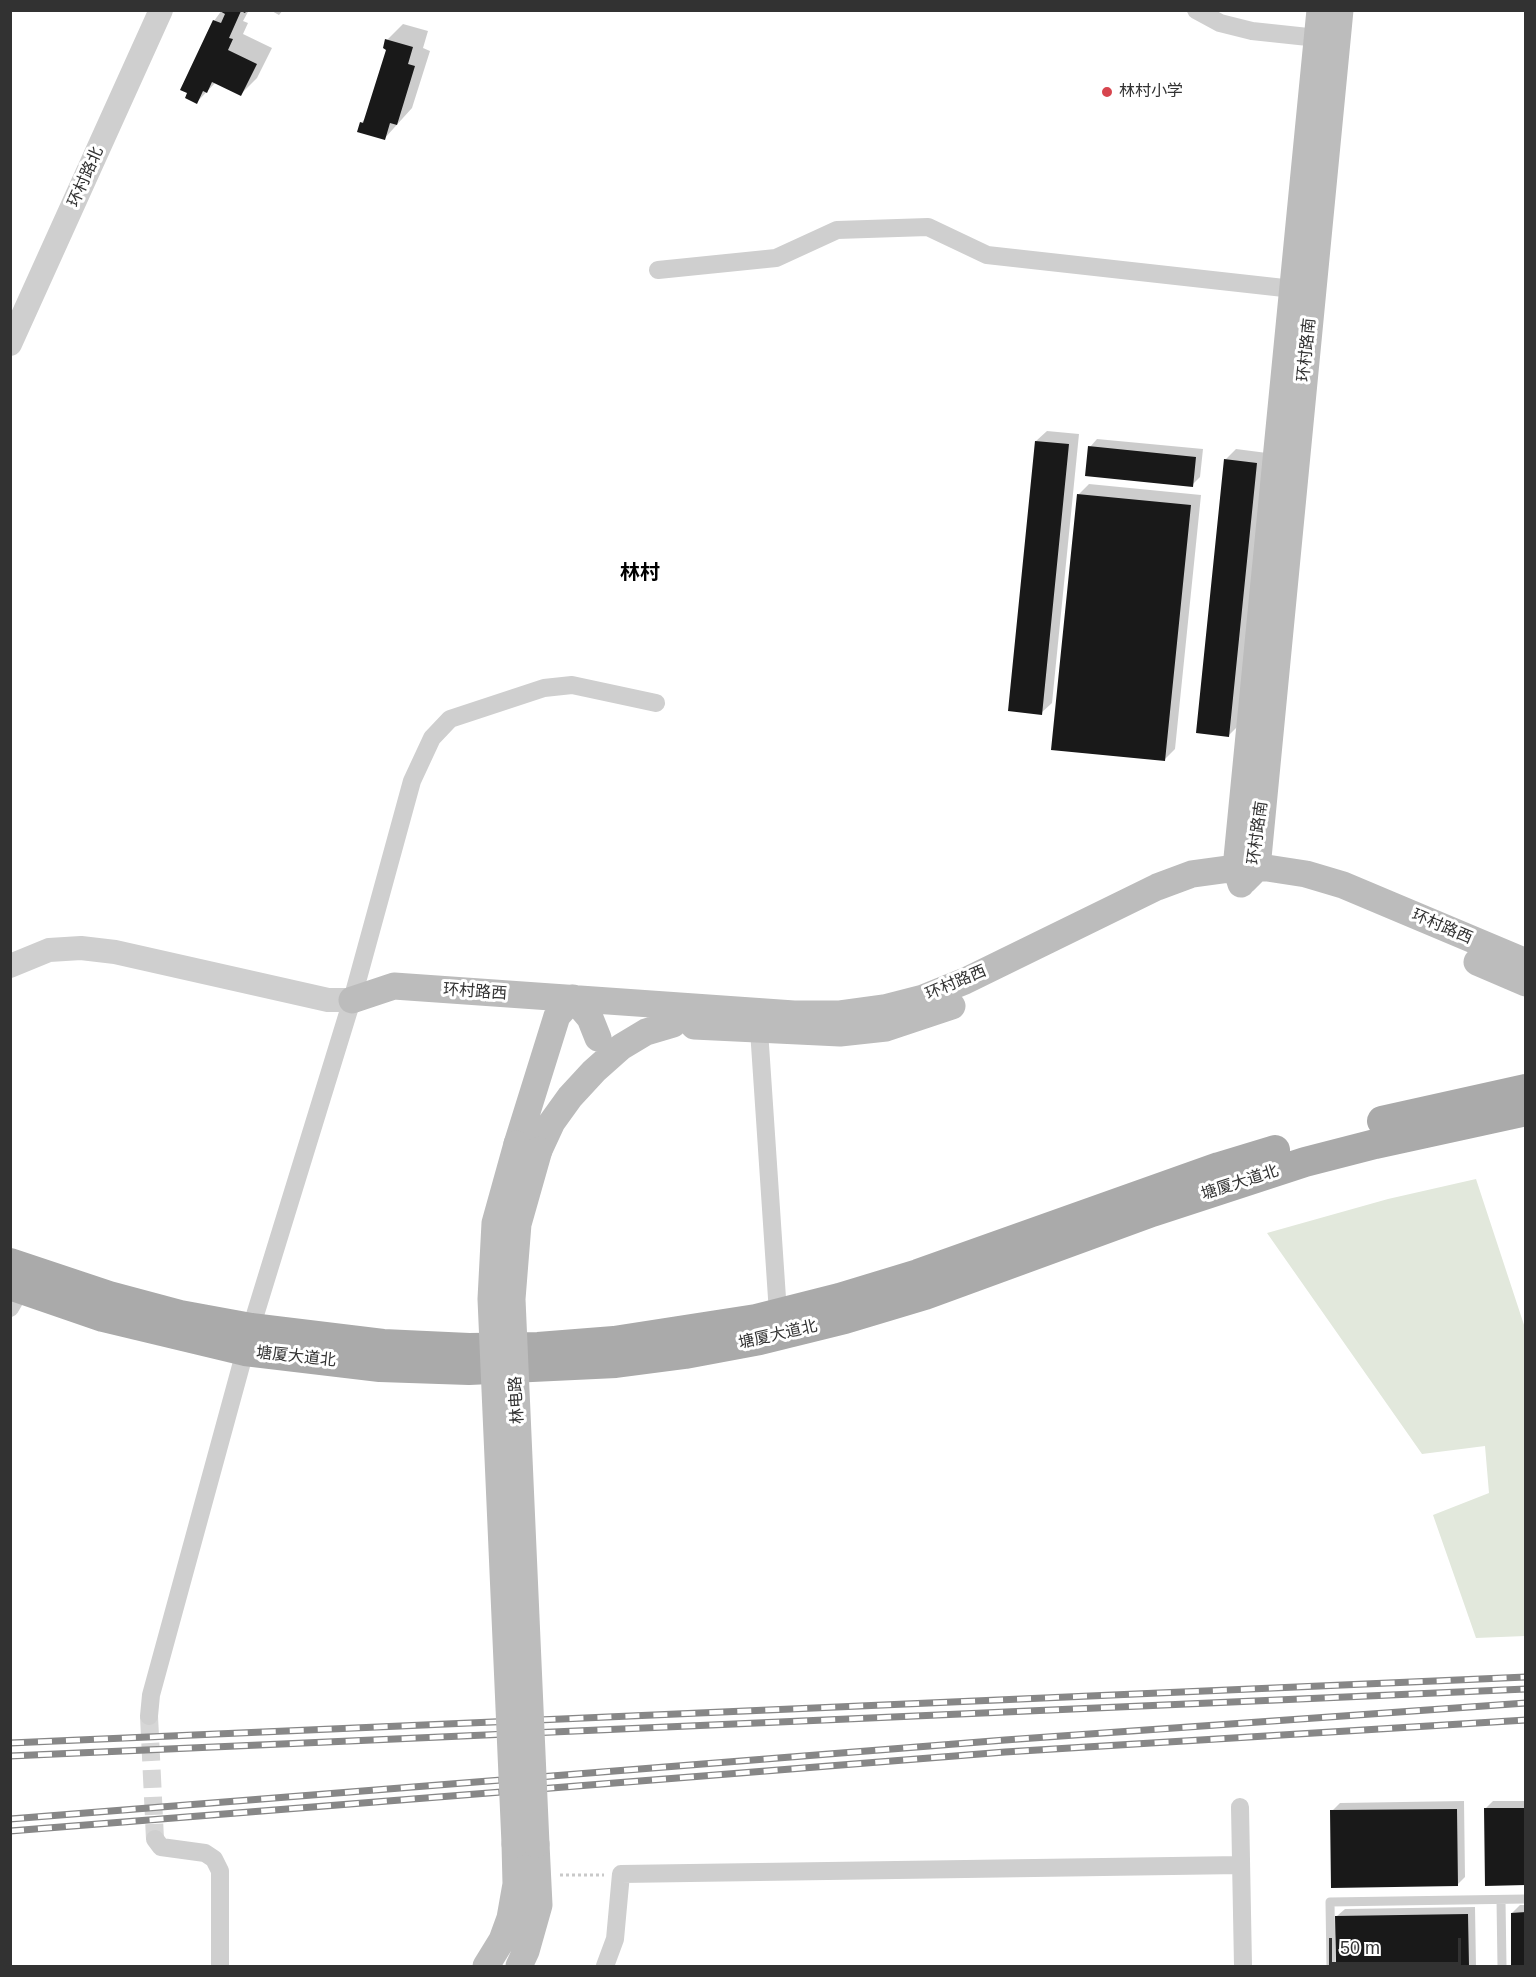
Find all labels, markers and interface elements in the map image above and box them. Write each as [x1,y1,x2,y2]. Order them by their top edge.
place label: 林村小学 [1119,82,1183,102]
marker: 林村小学 [1100,85,1114,99]
street label: 环村路北 [64,144,108,210]
street label: 环村路南 [1294,317,1320,383]
district label: 林村 [620,561,660,585]
street label: 环村路南 [1244,800,1272,866]
street label: 环村路西 [1409,906,1475,948]
street label: 环村路西 [923,962,989,1004]
street label: 环村路西 [442,980,508,1004]
street label: 塘厦大道北 [1199,1162,1281,1204]
street label: 塘厦大道北 [737,1317,819,1353]
street label: 塘厦大道北 [255,1343,337,1371]
street label: 林电路 [506,1376,528,1424]
scale bar [1332,1926,1464,1964]
text: 50 m [1340,1938,1380,1958]

